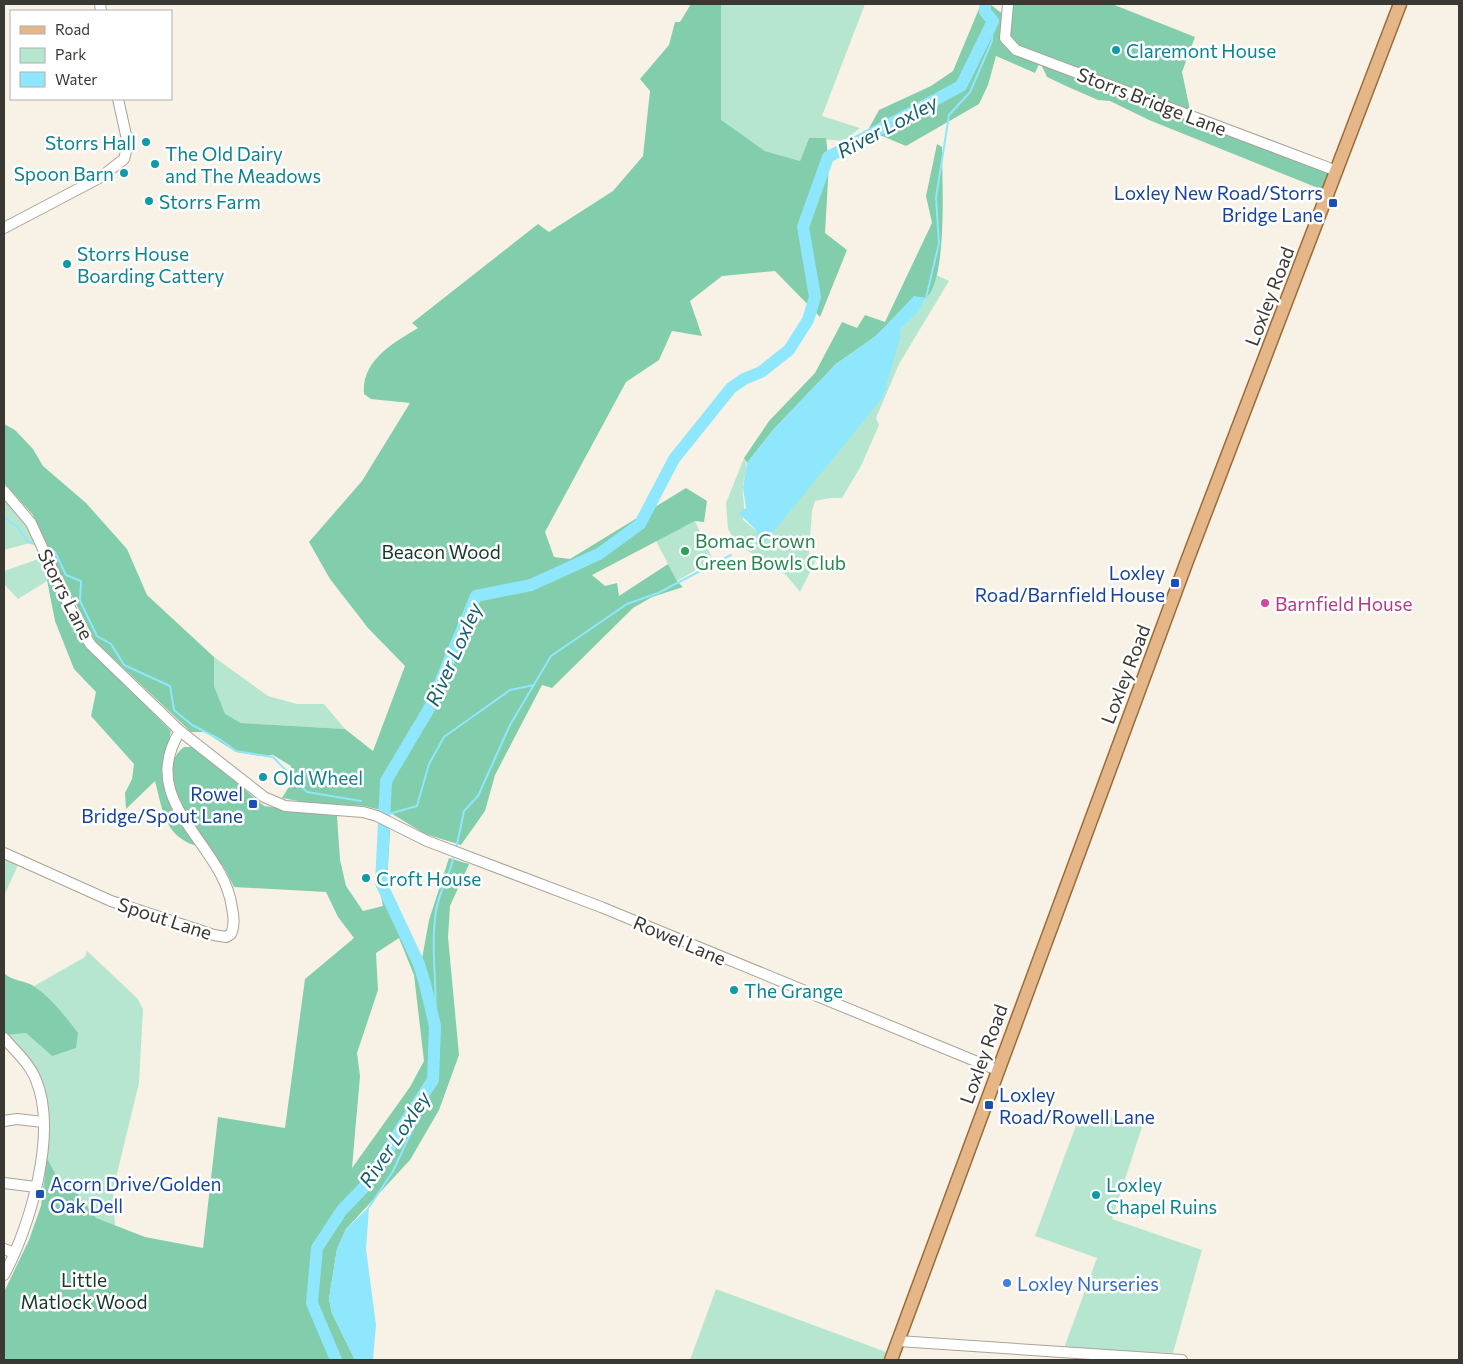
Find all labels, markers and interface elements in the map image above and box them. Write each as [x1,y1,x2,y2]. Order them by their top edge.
legend [10,10,172,100]
text: Road [55,20,90,38]
place label: Claremont House [1126,39,1276,62]
marker: Claremont House [1110,44,1122,56]
text: Park [55,45,86,63]
street label: Storrs Bridge Lane [1074,62,1230,140]
text: Water [55,70,97,88]
water label: River Loxley [833,89,942,162]
place label: Storrs Hall [45,131,136,154]
marker: Storrs Hall [140,136,152,148]
place label: The Old Dairy and The Meadows [165,142,321,187]
marker: The Old Dairy and The Meadows [149,158,161,170]
place label: Spoon Barn [14,162,114,185]
marker: Spoon Barn [118,167,130,179]
place label: Loxley New Road/Storrs Bridge Lane [1114,181,1323,226]
place label: Storrs Farm [159,190,261,213]
marker: Storrs Farm [143,195,155,207]
marker: Loxley New Road/Storrs Bridge Lane [1327,197,1339,209]
place label: Storrs House Boarding Cattery [77,242,225,287]
street label: Loxley Road [1240,243,1298,349]
marker: Storrs House Boarding Cattery [61,258,73,270]
place label: Bomac Crown Green Bowls Club [695,529,846,574]
park label: Beacon Wood [381,540,501,563]
street label: Storrs Lane [33,545,99,643]
marker: Bomac Crown Green Bowls Club [679,545,691,557]
place label: Loxley Road/Barnfield House [975,561,1165,606]
marker: Loxley Road/Barnfield House [1169,577,1181,589]
place label: Barnfield House [1275,592,1412,615]
marker: Barnfield House [1259,597,1271,609]
water label: River Loxley [420,598,487,709]
street label: Loxley Road [1096,621,1154,727]
place label: Old Wheel [273,766,363,789]
marker: Old Wheel [257,771,269,783]
place label: Rowel Bridge/Spout Lane [81,782,243,827]
marker: Rowel Bridge/Spout Lane [247,798,259,810]
place label: Croft House [376,867,481,890]
marker: Croft House [360,872,372,884]
street label: Spout Lane [115,892,215,944]
street label: Rowel Lane [630,910,730,970]
place label: The Grange [744,979,843,1002]
marker: The Grange [728,984,740,996]
street label: Loxley Road [954,1001,1012,1107]
place label: Loxley Road/Rowell Lane [999,1083,1155,1128]
water label: River Loxley [353,1086,435,1191]
marker: Loxley Road/Rowell Lane [983,1099,995,1111]
place label: Acorn Drive/Golden Oak Dell [50,1172,221,1217]
place label: Loxley Chapel Ruins [1106,1173,1217,1218]
marker: Acorn Drive/Golden Oak Dell [34,1188,46,1200]
marker: Loxley Chapel Ruins [1090,1189,1102,1201]
park label: Little Matlock Wood [21,1268,147,1313]
place label: Loxley Nurseries [1017,1272,1159,1295]
marker: Loxley Nurseries [1001,1277,1013,1289]

